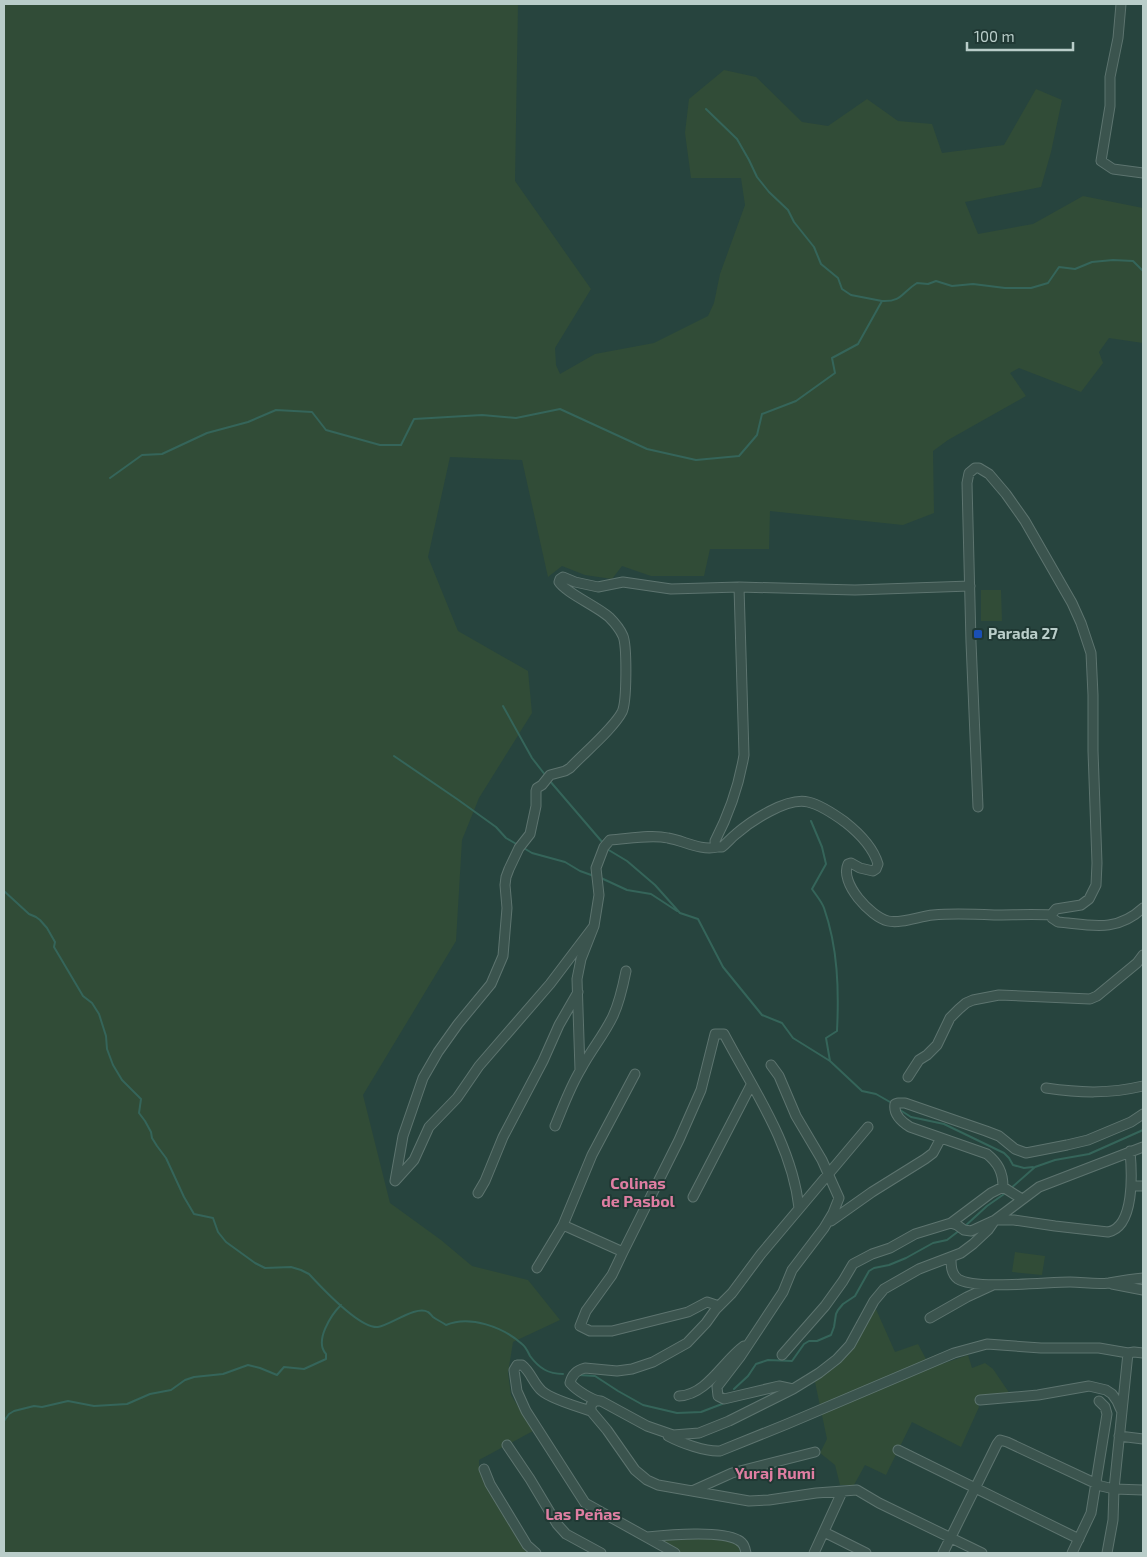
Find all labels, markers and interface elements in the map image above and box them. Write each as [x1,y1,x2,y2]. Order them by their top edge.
scale bar [967,20,1073,52]
text: 100 m [974,27,1015,45]
place label: Parada 27 [988,624,1058,642]
marker: Parada 27 [972,628,984,640]
district label: Colinas de Pasbol [601,1173,676,1210]
district label: Yuraj Rumi [735,1463,815,1482]
district label: Las Peñas [545,1504,621,1523]

